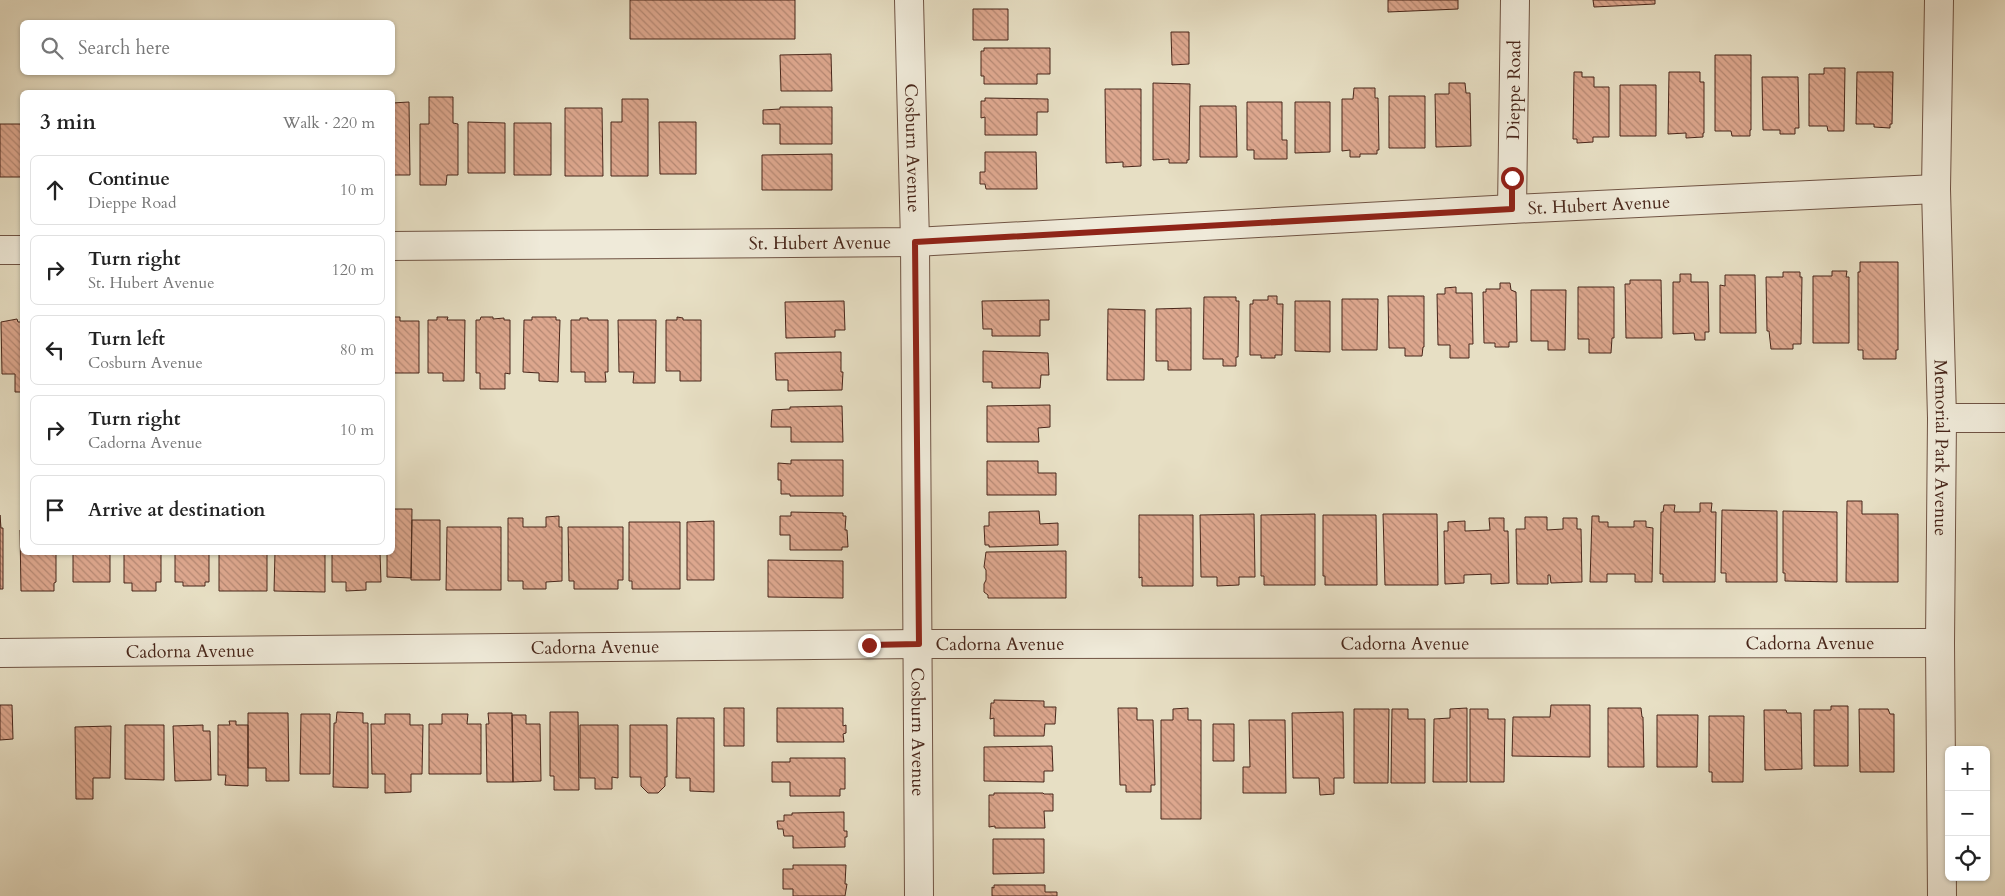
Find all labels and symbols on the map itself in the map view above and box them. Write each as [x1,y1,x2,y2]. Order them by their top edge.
street label: Dieppe Road [1501,40,1527,140]
street label: Cosburn Avenue [898,83,926,213]
route start [1501,167,1524,190]
street label: St. Hubert Avenue [1527,190,1671,221]
street label: St. Hubert Avenue [749,230,891,256]
street label: Memorial Park Avenue [1927,359,1954,536]
street label: Cadorna Avenue [1341,631,1469,657]
street label: Cadorna Avenue [1746,631,1874,656]
street label: Cadorna Avenue [936,632,1064,657]
route end [858,634,881,657]
street label: Cadorna Avenue [530,635,659,661]
street label: Cadorna Avenue [126,639,254,665]
street label: Cosburn Avenue [905,667,930,797]

